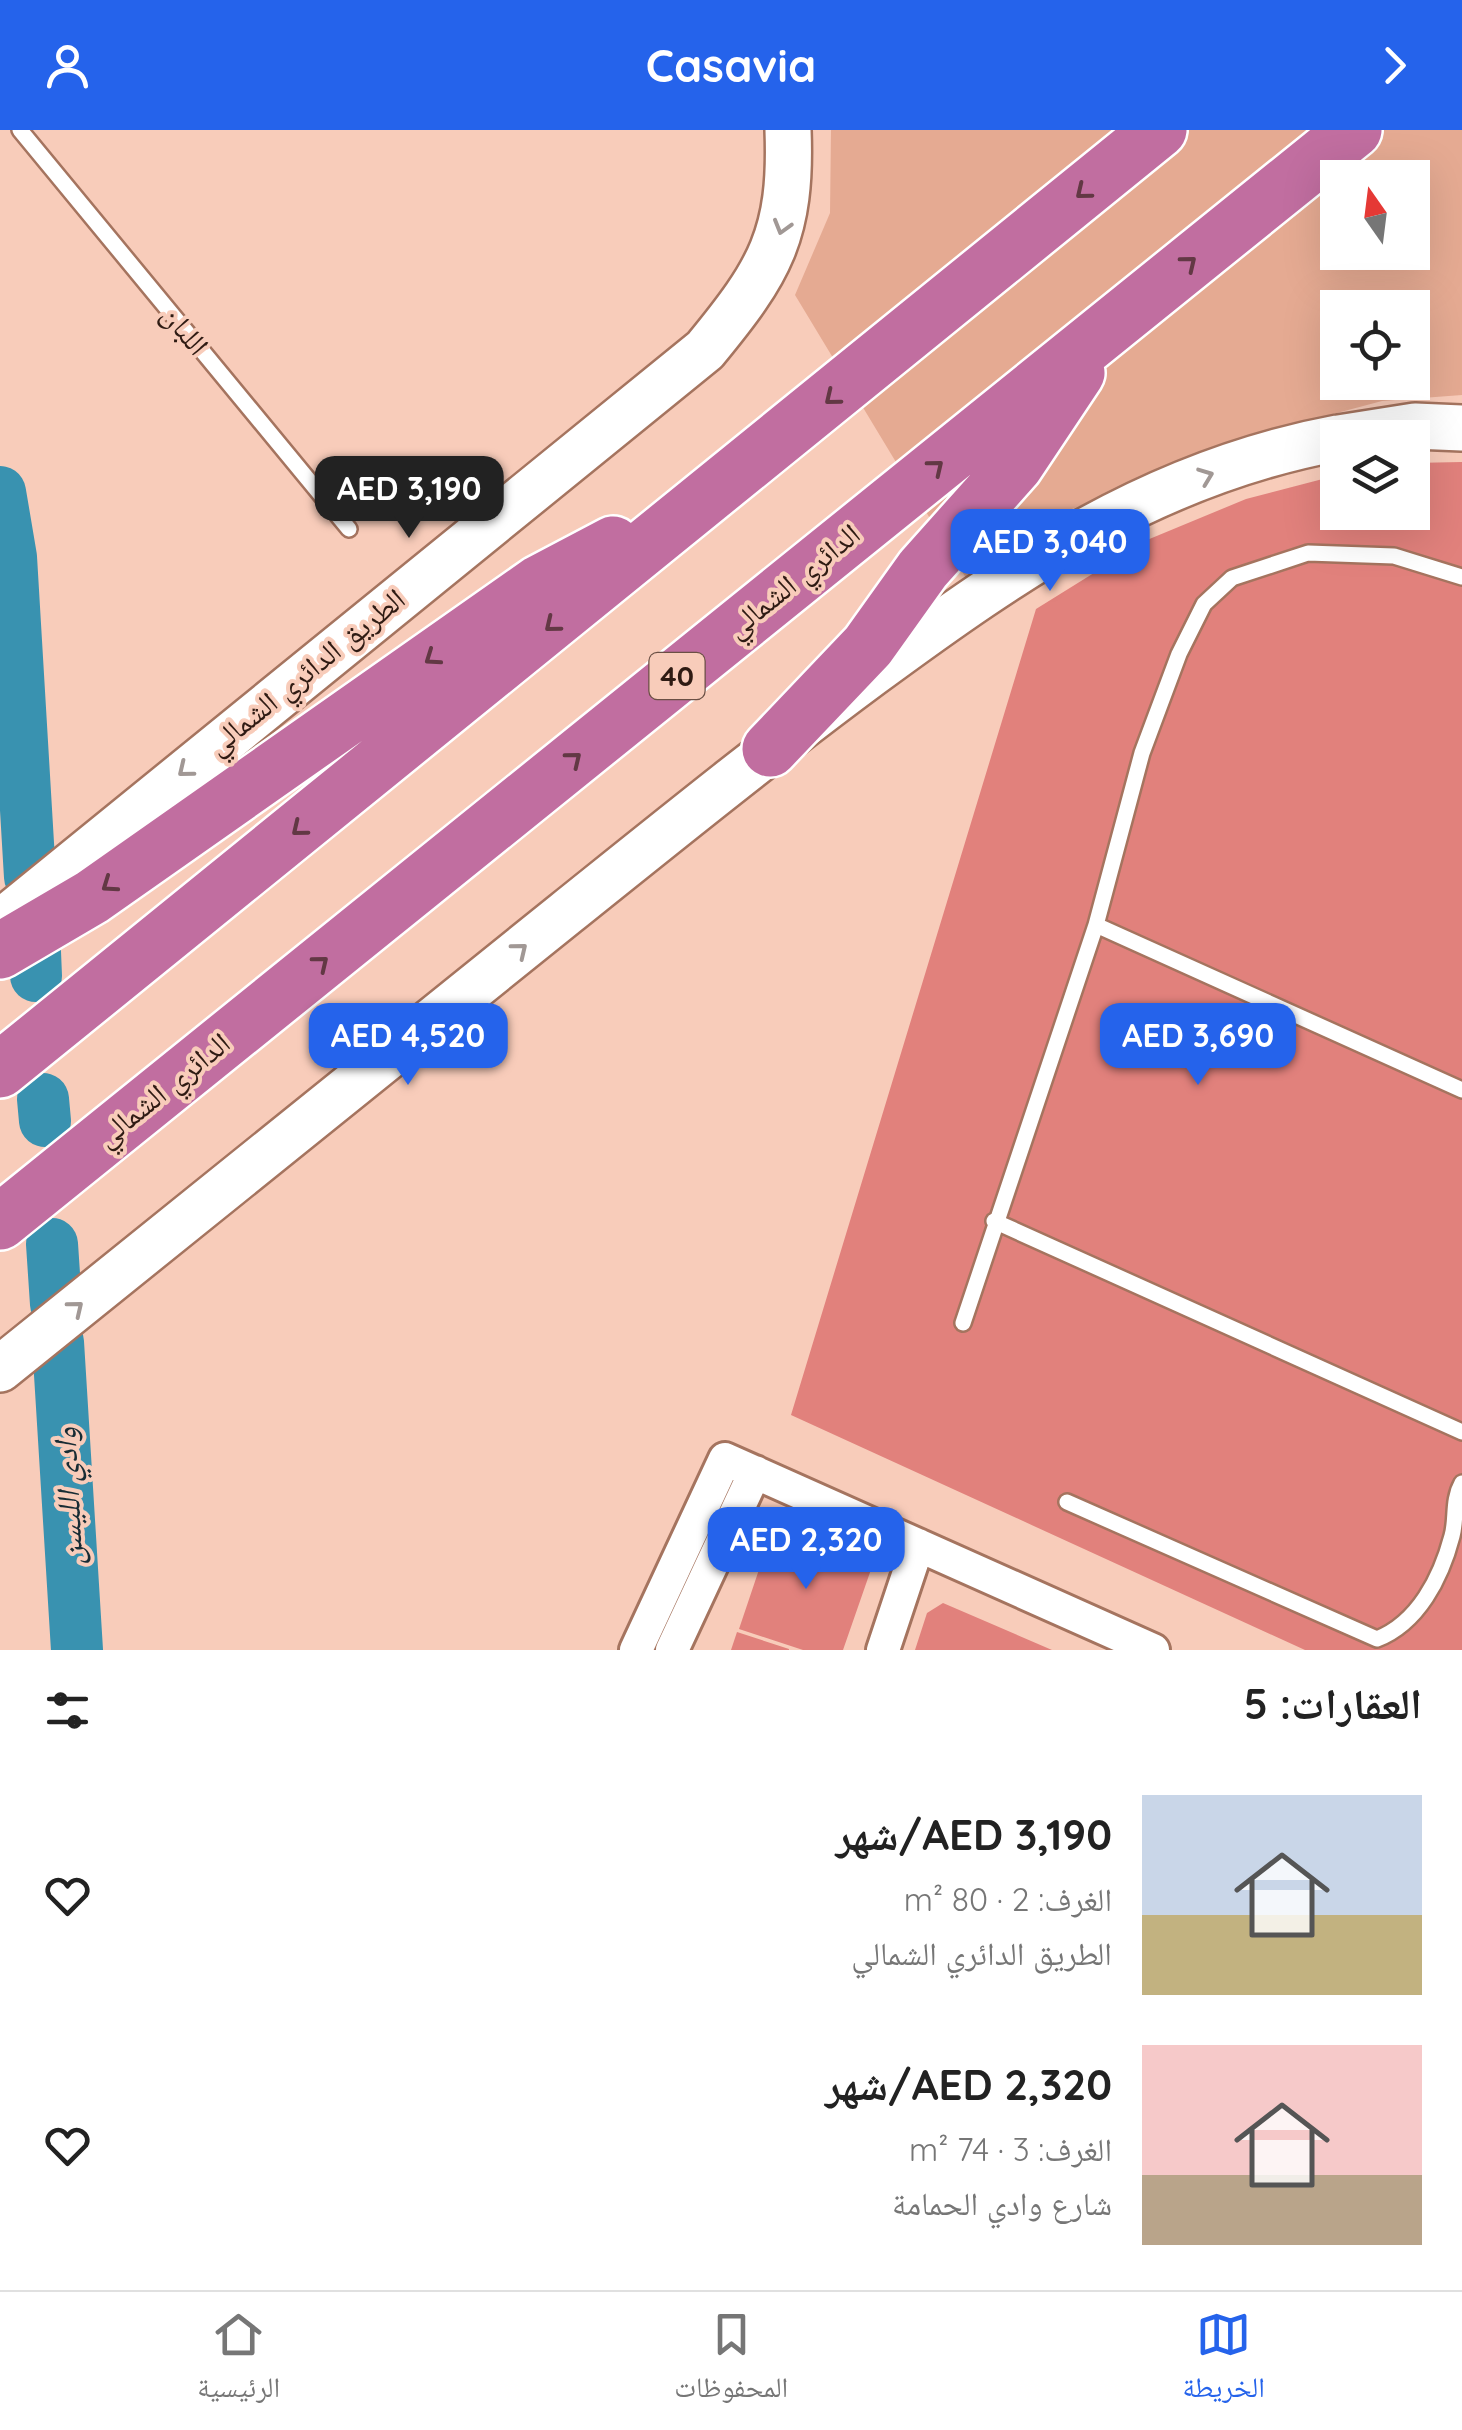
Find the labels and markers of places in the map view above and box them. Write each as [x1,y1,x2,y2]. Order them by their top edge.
pin: AED 3,190 [295,456,523,541]
pin: AED 3,040 [936,509,1164,594]
pin: AED 4,520 [294,1003,522,1088]
pin: AED 3,690 [1084,1003,1312,1088]
pin: AED 2,320 [692,1507,920,1592]

